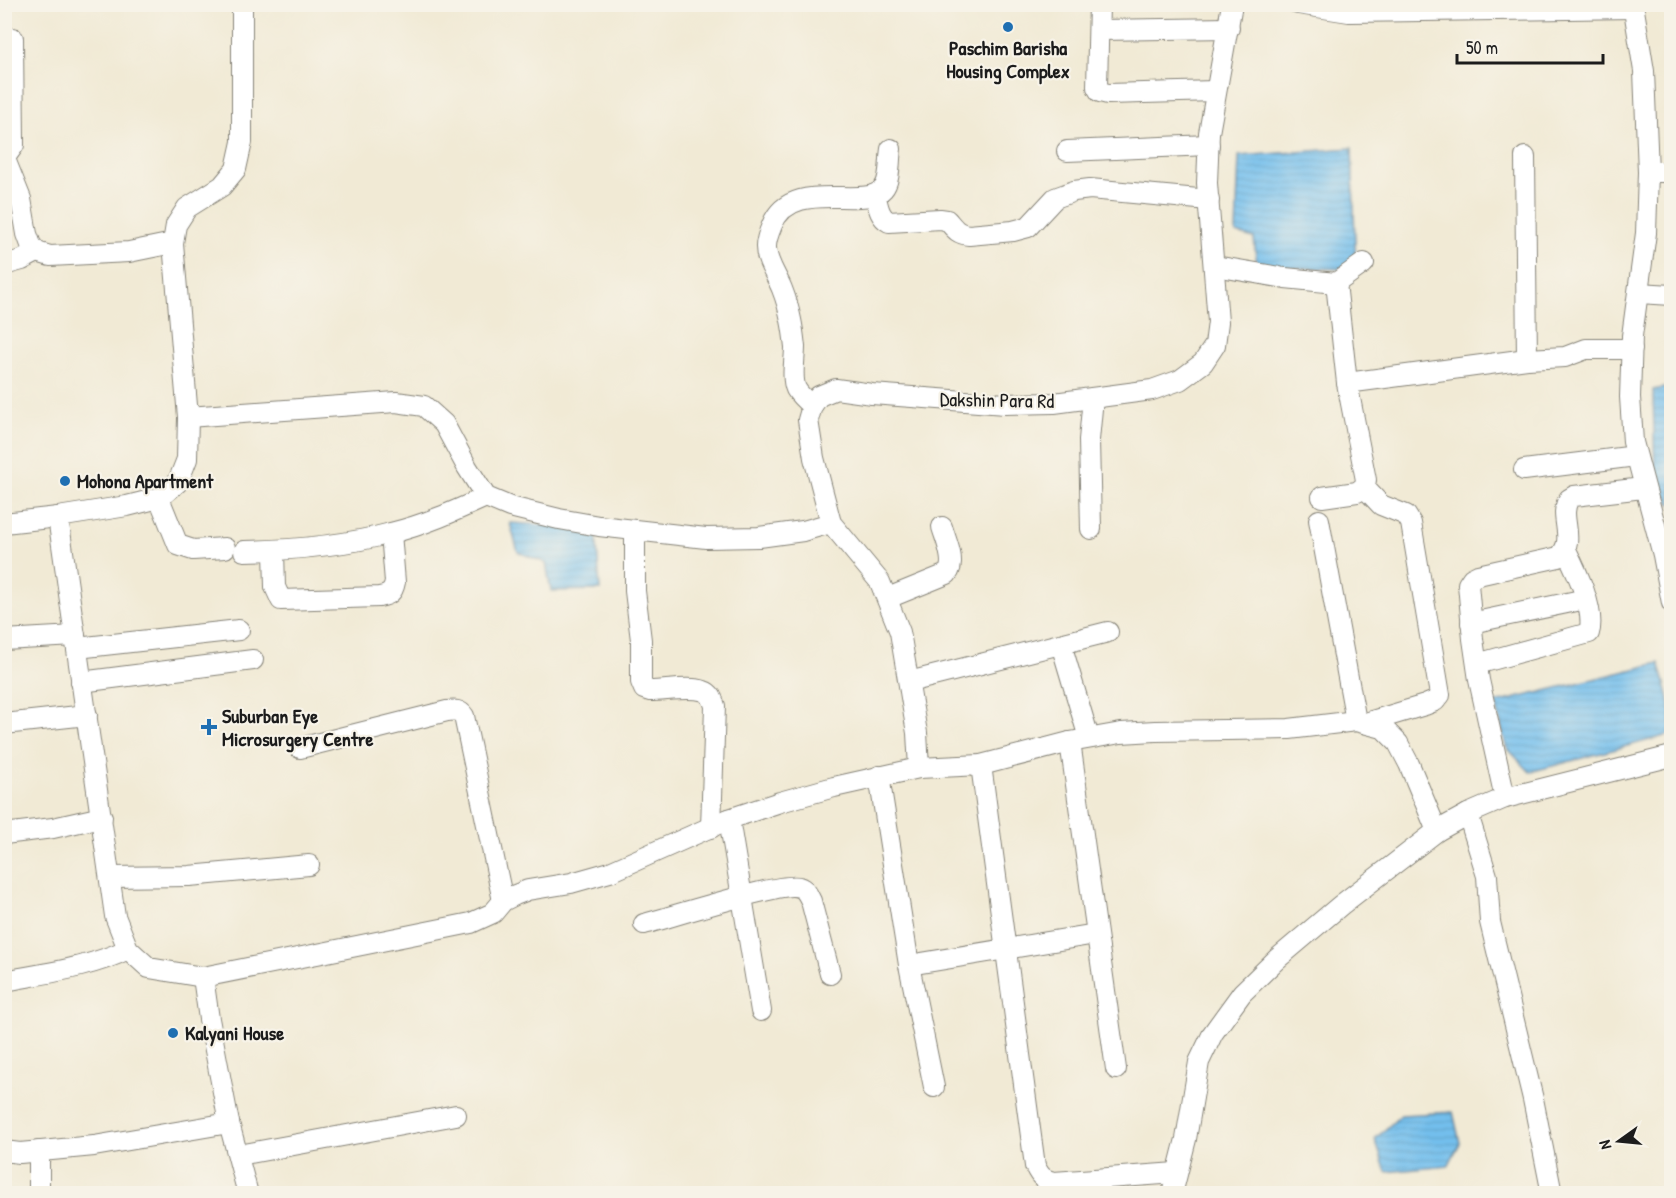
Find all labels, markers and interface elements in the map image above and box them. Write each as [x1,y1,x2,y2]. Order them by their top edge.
marker: Paschim Barisha Housing Complex [1001,20,1015,34]
scale bar [1457,27,1602,65]
place label: Paschim Barisha Housing Complex [946,34,1070,85]
text: 50 m [1466,35,1498,60]
street label: Dakshin Para Rd [940,385,1055,414]
place label: Mohona Apartment [77,467,214,495]
marker: Mohona Apartment [58,474,72,488]
place label: Suburban Eye Microsurgery Centre [222,702,373,753]
marker: Suburban Eye Microsurgery Centre [200,718,218,736]
place label: Kalyani House [185,1019,284,1047]
marker: Kalyani House [166,1026,180,1040]
north arrow [1589,1111,1649,1171]
text: N [1593,1137,1616,1152]

